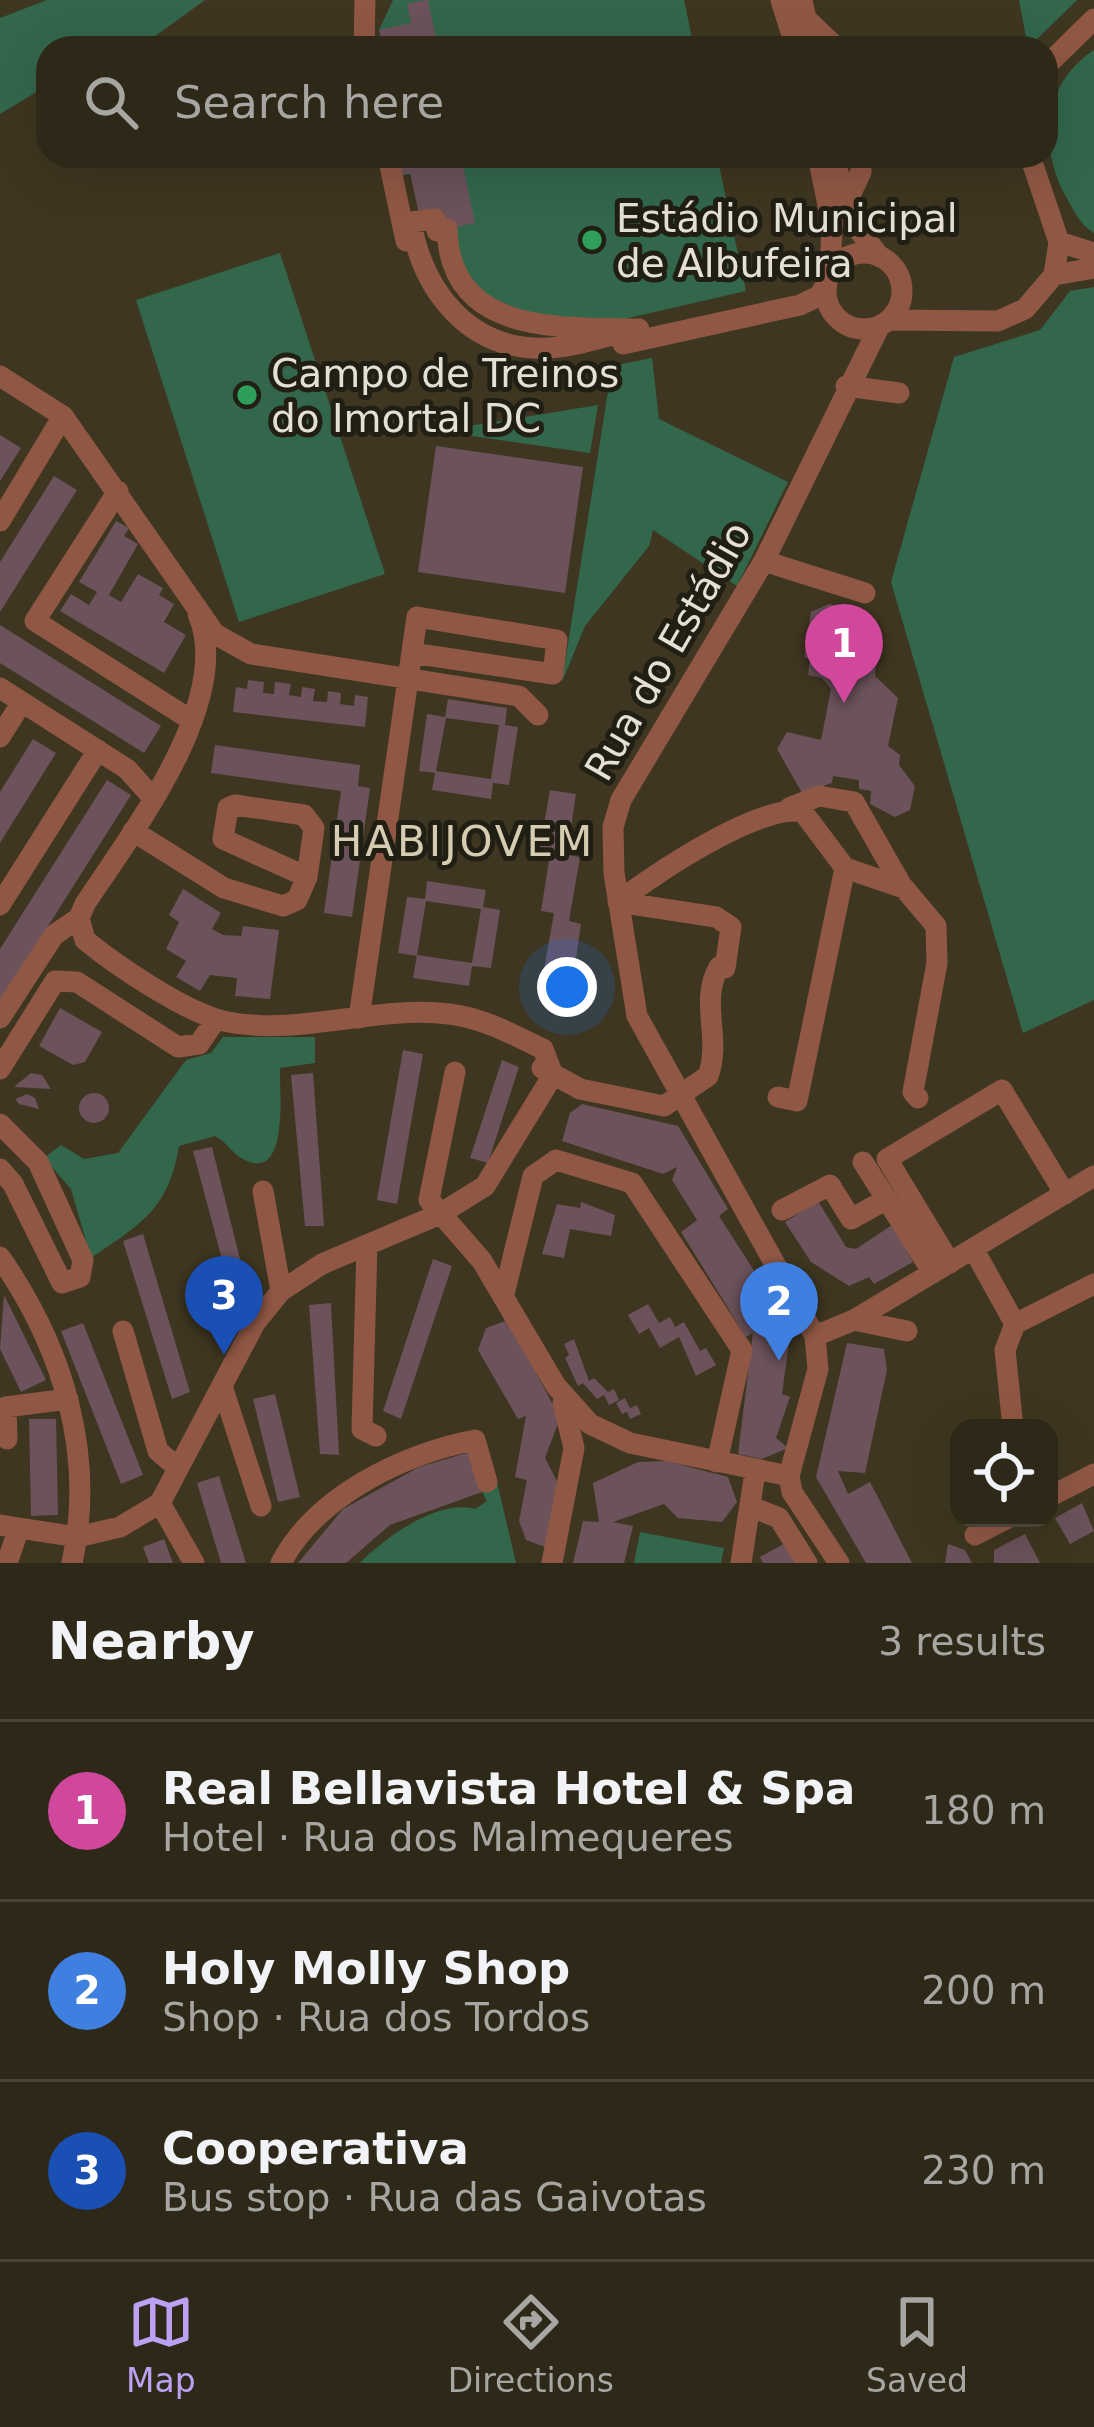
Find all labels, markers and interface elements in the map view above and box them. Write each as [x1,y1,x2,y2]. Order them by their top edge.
search box [36,36,1058,168]
icon: search [78,69,144,135]
text: Search here [174,76,444,129]
place label: Estádio Municipal de Albufeira [616,196,958,286]
marker: Estádio Municipal de Albufeira [579,227,605,253]
place label: Campo de Treinos do Imortal DC [271,351,619,441]
marker: Campo de Treinos do Imortal DC [234,382,260,408]
street label: Rua do Estádio [576,514,760,788]
pin: 1 [805,604,883,703]
district label: HABIJOVEM [331,817,595,866]
your location [537,957,597,1017]
pin: 3 [185,1256,263,1355]
pin: 2 [740,1262,818,1361]
map controls [950,1419,1058,1527]
button: locate [950,1419,1058,1527]
text: Nearby [48,1612,255,1671]
text: 3 results [878,1619,1046,1664]
text: Real Bellavista Hotel & Spa [162,1762,855,1815]
text: 1 [73,1788,101,1833]
text: 180 m [921,1788,1046,1833]
text: Hotel · Rua dos Malmequeres [162,1815,734,1860]
text: Holy Molly Shop [162,1942,570,1995]
text: 2 [73,1968,101,2013]
text: 200 m [921,1968,1046,2013]
text: Shop · Rua dos Tordos [162,1995,590,2040]
text: Cooperativa [162,2122,469,2175]
text: 3 [73,2148,101,2193]
text: 230 m [921,2148,1046,2193]
text: Bus stop · Rua das Gaivotas [162,2175,707,2220]
tab: Map [126,2289,196,2400]
tab: Directions [448,2289,614,2400]
tab: Saved [866,2289,968,2400]

